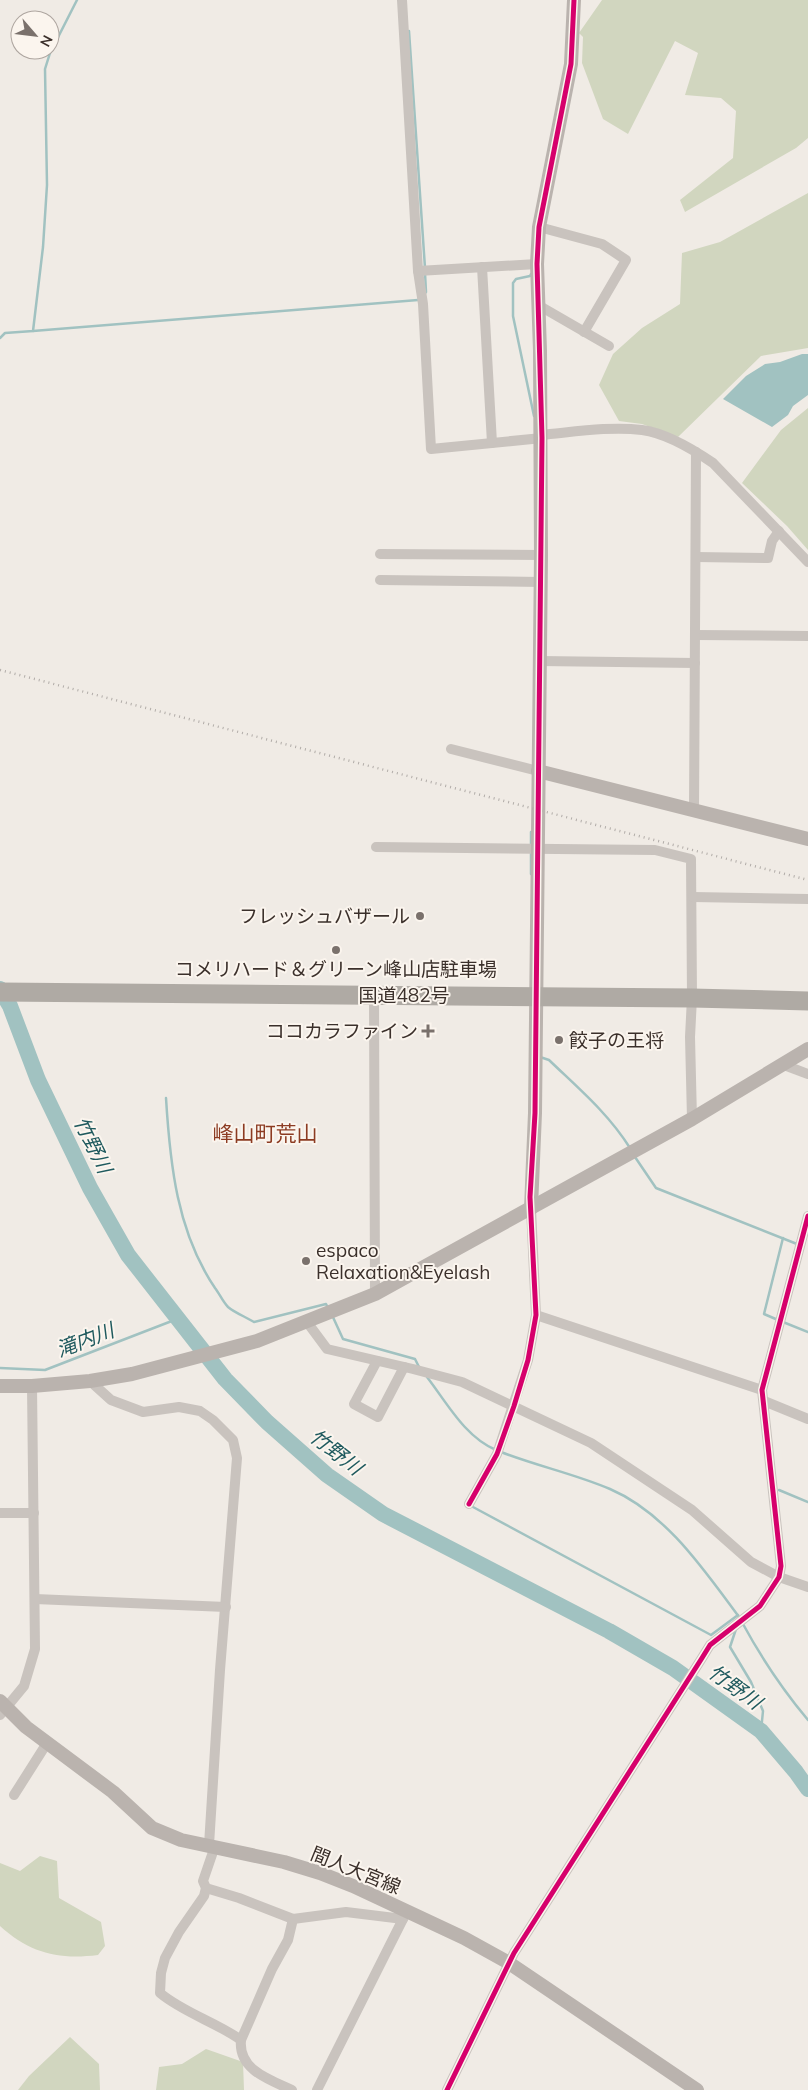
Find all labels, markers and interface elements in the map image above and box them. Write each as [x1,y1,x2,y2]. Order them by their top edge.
north arrow [10,10,60,60]
text: N [36,32,57,50]
place label: フレッシュバザール [239,904,410,928]
marker: フレッシュバザール [414,910,426,922]
marker: コメリハード＆グリーン峰山店駐車場 [330,944,342,956]
place label: コメリハード＆グリーン峰山店駐車場 [175,957,497,981]
street label: 国道482号 [358,983,450,1007]
place label: ココカラファイン [266,1019,418,1043]
marker: ココカラファイン [422,1025,434,1037]
place label: 餃子の王将 [569,1028,664,1052]
marker: 餃子の王将 [553,1034,565,1046]
water label: 竹野川 [69,1112,119,1179]
district label: 峰山町荒山 [213,1120,318,1146]
place label: espaco Relaxation&Eyelash [316,1238,490,1284]
marker: espaco Relaxation&Eyelash [300,1255,312,1267]
water label: 滝内川 [52,1316,119,1362]
water label: 竹野川 [305,1423,369,1481]
water label: 竹野川 [704,1659,769,1716]
street label: 間人大宮線 [307,1841,405,1899]

